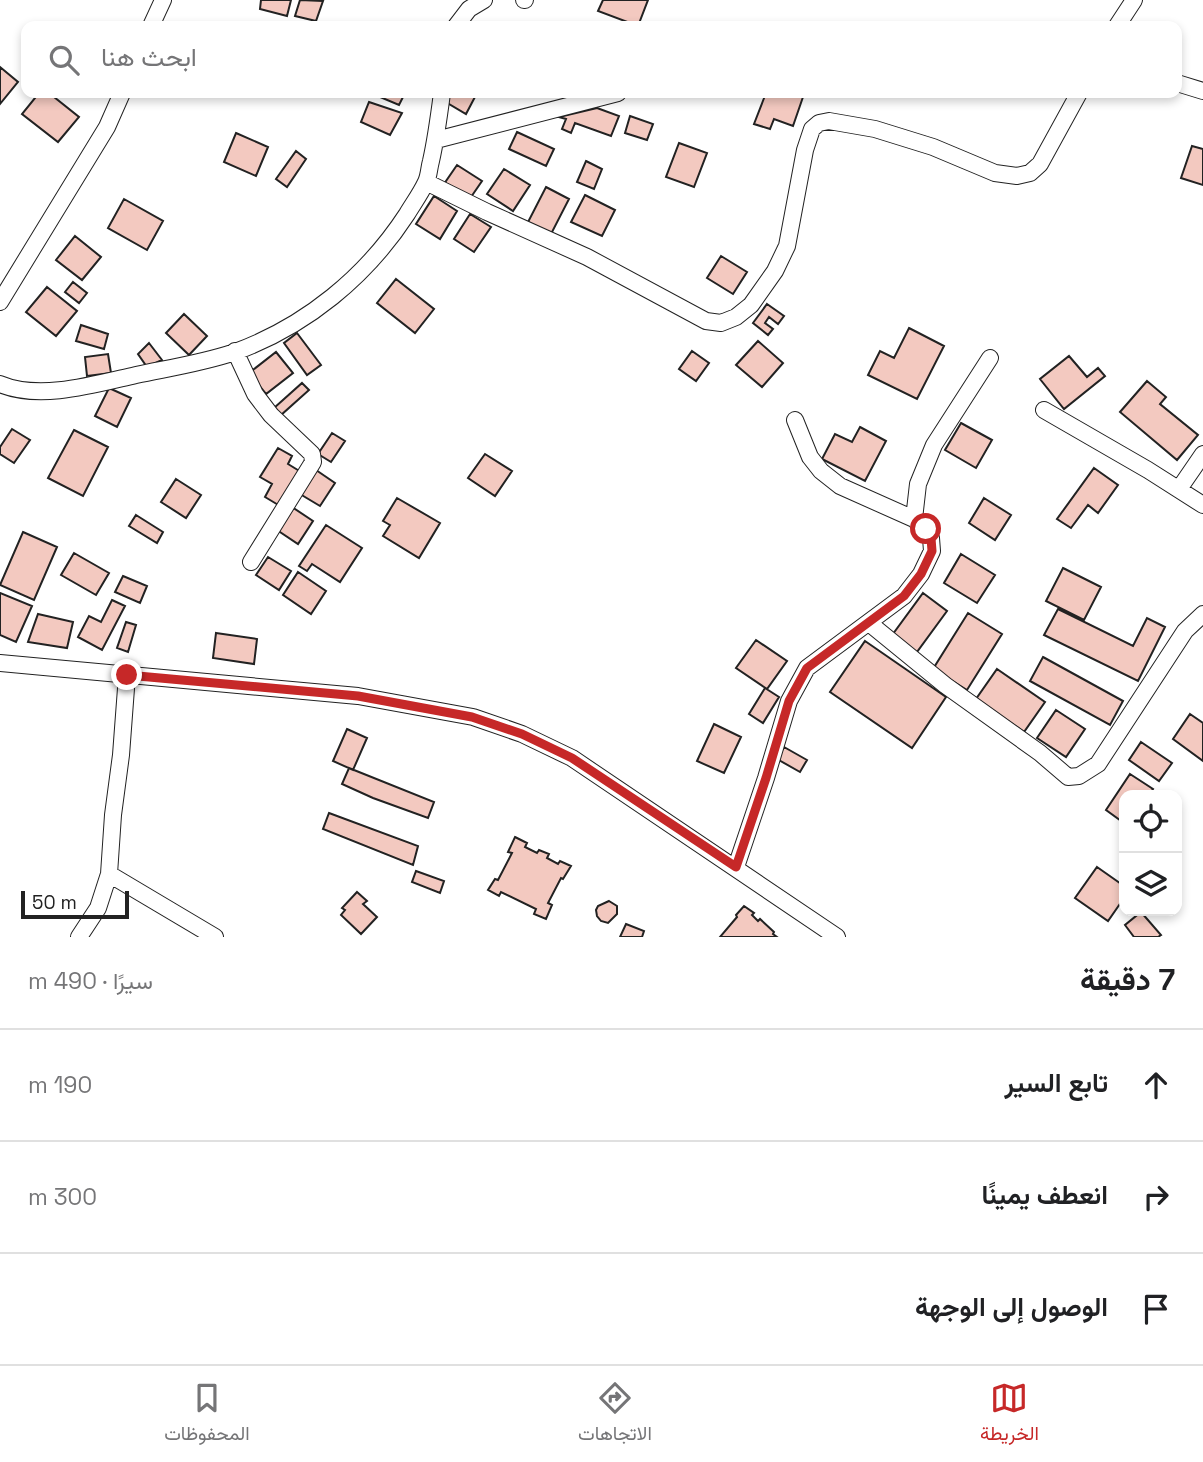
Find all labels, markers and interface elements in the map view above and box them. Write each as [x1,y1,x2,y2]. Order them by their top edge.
search box [21,21,1182,98]
text: ابحث هنا [101,40,197,74]
icon: search [45,41,83,79]
route start [910,513,941,544]
route end [111,659,142,690]
map controls [1119,790,1182,916]
button: locate [1119,790,1182,853]
button: layers [1119,853,1182,916]
scale bar [21,888,130,920]
text: 50 m [32,890,77,915]
text: 7 دقيقة [1080,960,1175,999]
text: سيرًا · 490 m [28,966,153,996]
text: تابع السير [1004,1066,1108,1100]
icon: ahead [1137,1066,1175,1104]
text: 190 m [28,1070,92,1100]
text: انعطف يمينًا [982,1178,1108,1212]
icon: right [1137,1178,1175,1216]
text: 300 m [28,1182,97,1212]
text: الوصول إلى الوجهة [915,1290,1108,1324]
icon: arrive [1137,1290,1175,1328]
tab: المحفوظات [164,1379,250,1450]
tab: الاتجاهات [578,1379,652,1450]
tab: الخريطة [980,1379,1039,1450]

